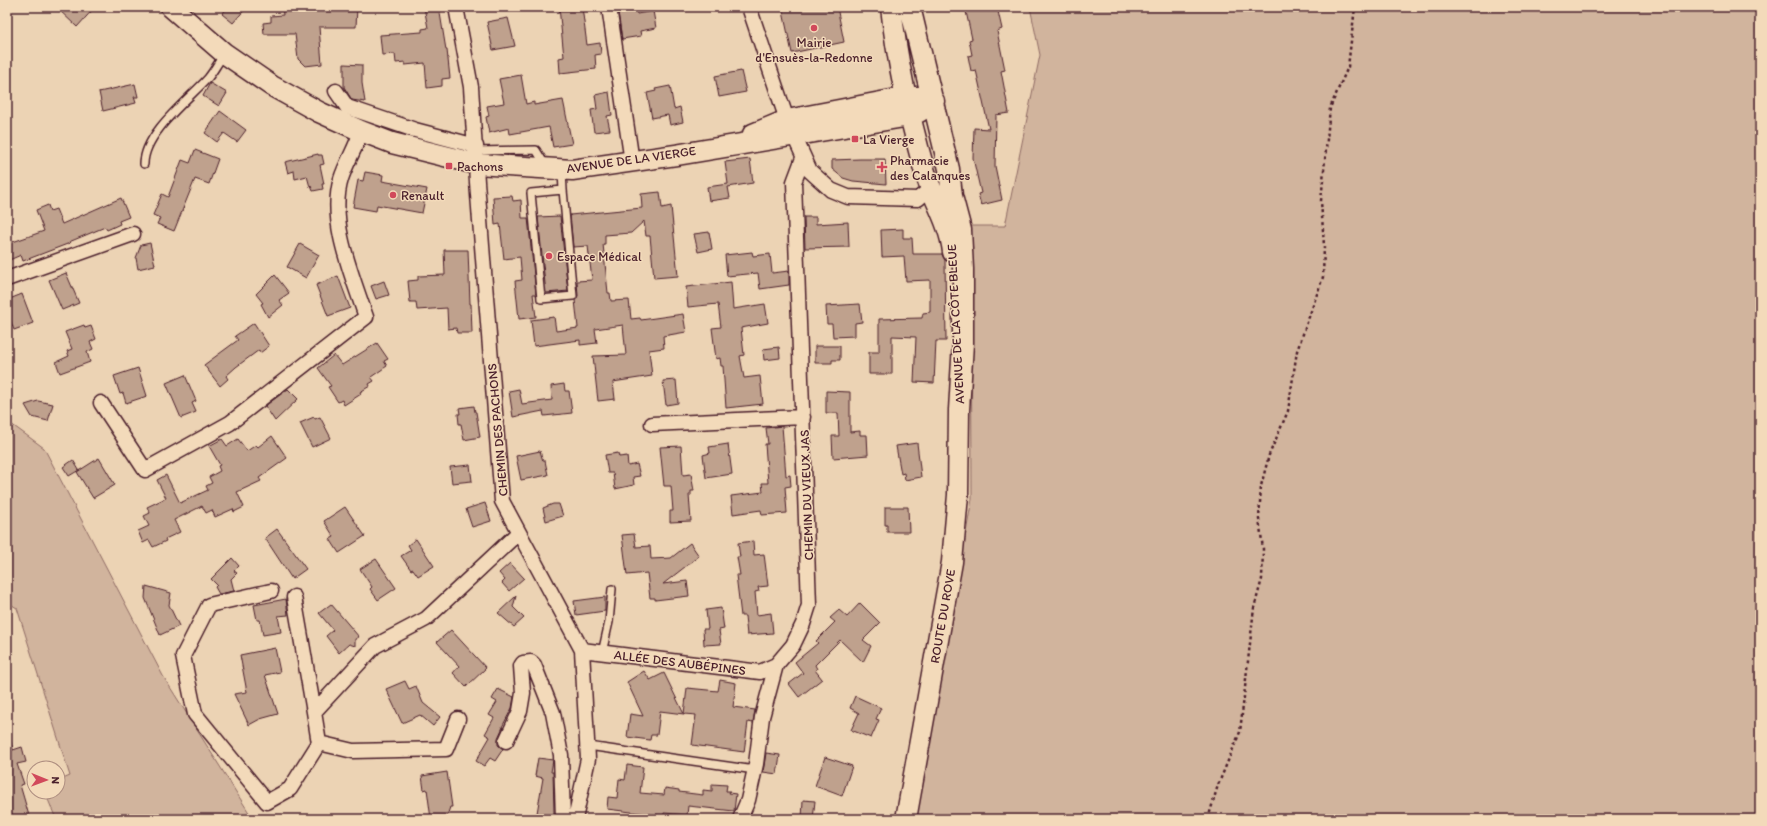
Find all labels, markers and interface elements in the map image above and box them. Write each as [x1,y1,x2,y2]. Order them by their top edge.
marker: Mairie d'Ensuès-la-Redonne [809,23,819,33]
place label: Mairie d'Ensuès-la-Redonne [755,35,873,65]
place label: La Vierge [863,132,914,147]
marker: La Vierge [850,134,860,144]
street label: AVENUE DE LA VIERGE [565,143,697,176]
place label: Pharmacie des Calanques [890,153,971,183]
place label: Pachons [457,159,503,174]
marker: Pachons [444,161,454,171]
marker: Pharmacie des Calanques [877,162,887,172]
place label: Renault [401,188,445,203]
marker: Renault [388,190,398,200]
street label: AVENUE DE LA CÔTE BLEUE [944,244,967,404]
place label: Espace Médical [557,249,642,264]
marker: Espace Médical [544,251,554,261]
street label: CHEMIN DES PACHONS [484,363,511,497]
street label: CHEMIN DU VIEUX JAS [797,429,816,561]
street label: ROUTE DU ROVE [927,568,958,664]
street label: ALLÉE DES AUBÉPINES [613,647,747,678]
north arrow [26,760,66,800]
text: N [49,776,62,784]

